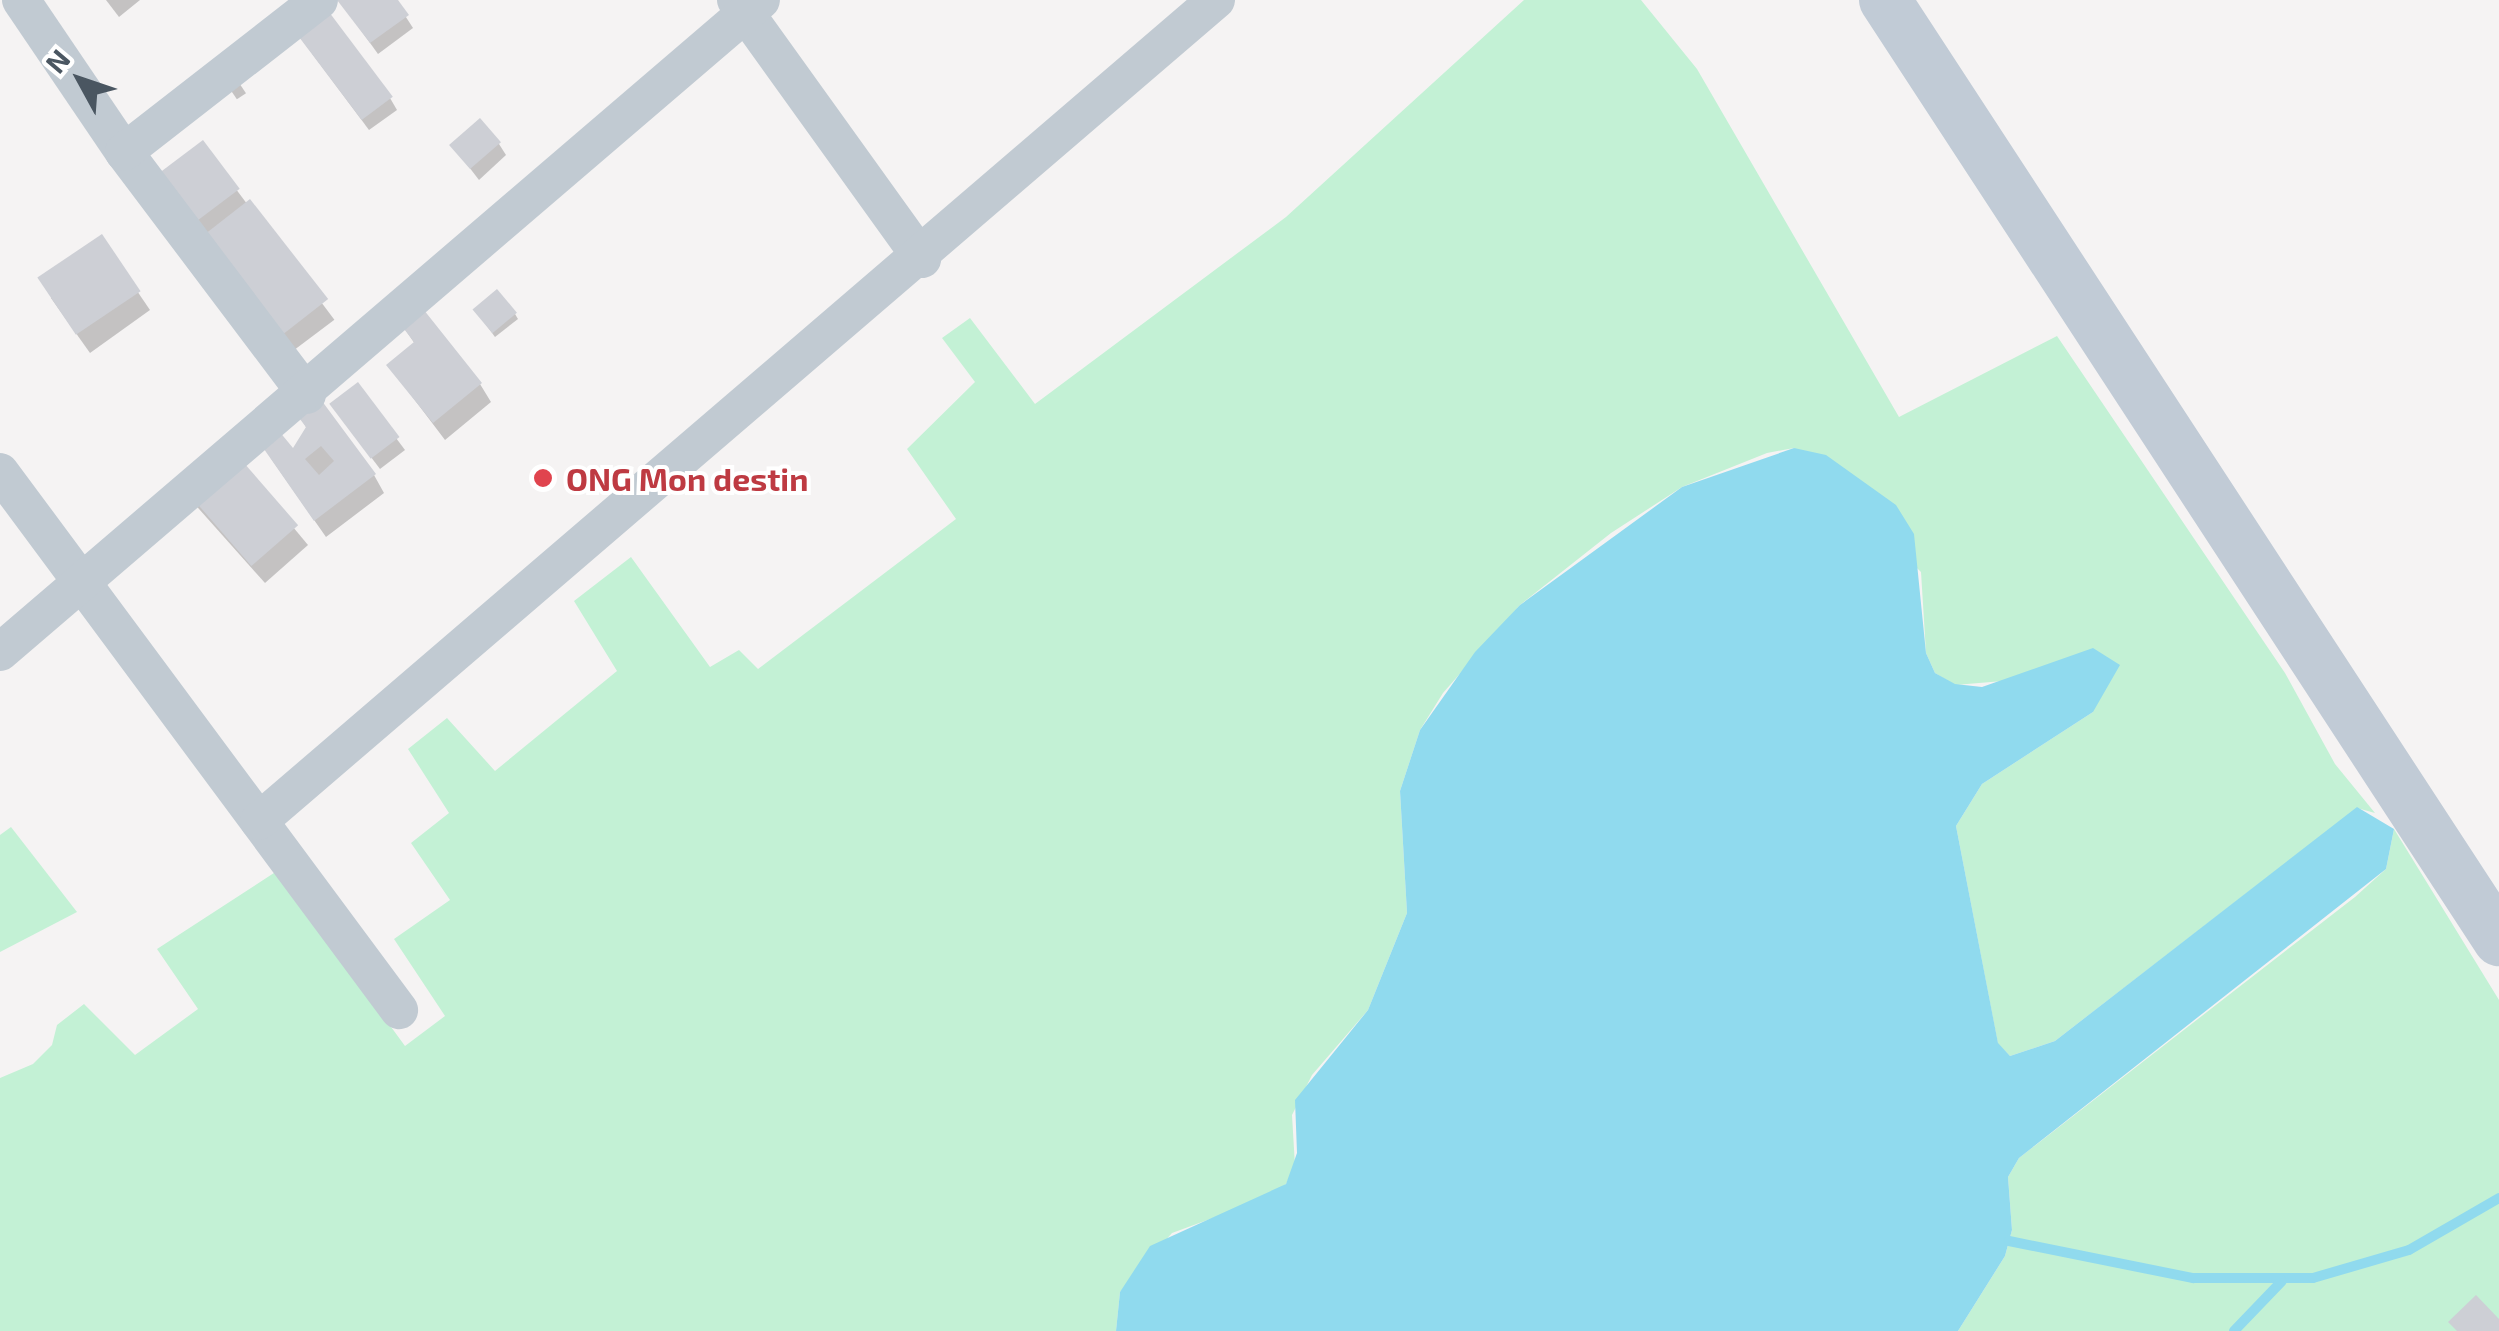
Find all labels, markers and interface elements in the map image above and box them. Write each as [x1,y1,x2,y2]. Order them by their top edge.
north arrow [30,30,130,130]
text: N [37,42,77,79]
place label: ONG Mon destin [566,459,808,497]
marker: ONG Mon destin [530,465,556,491]

